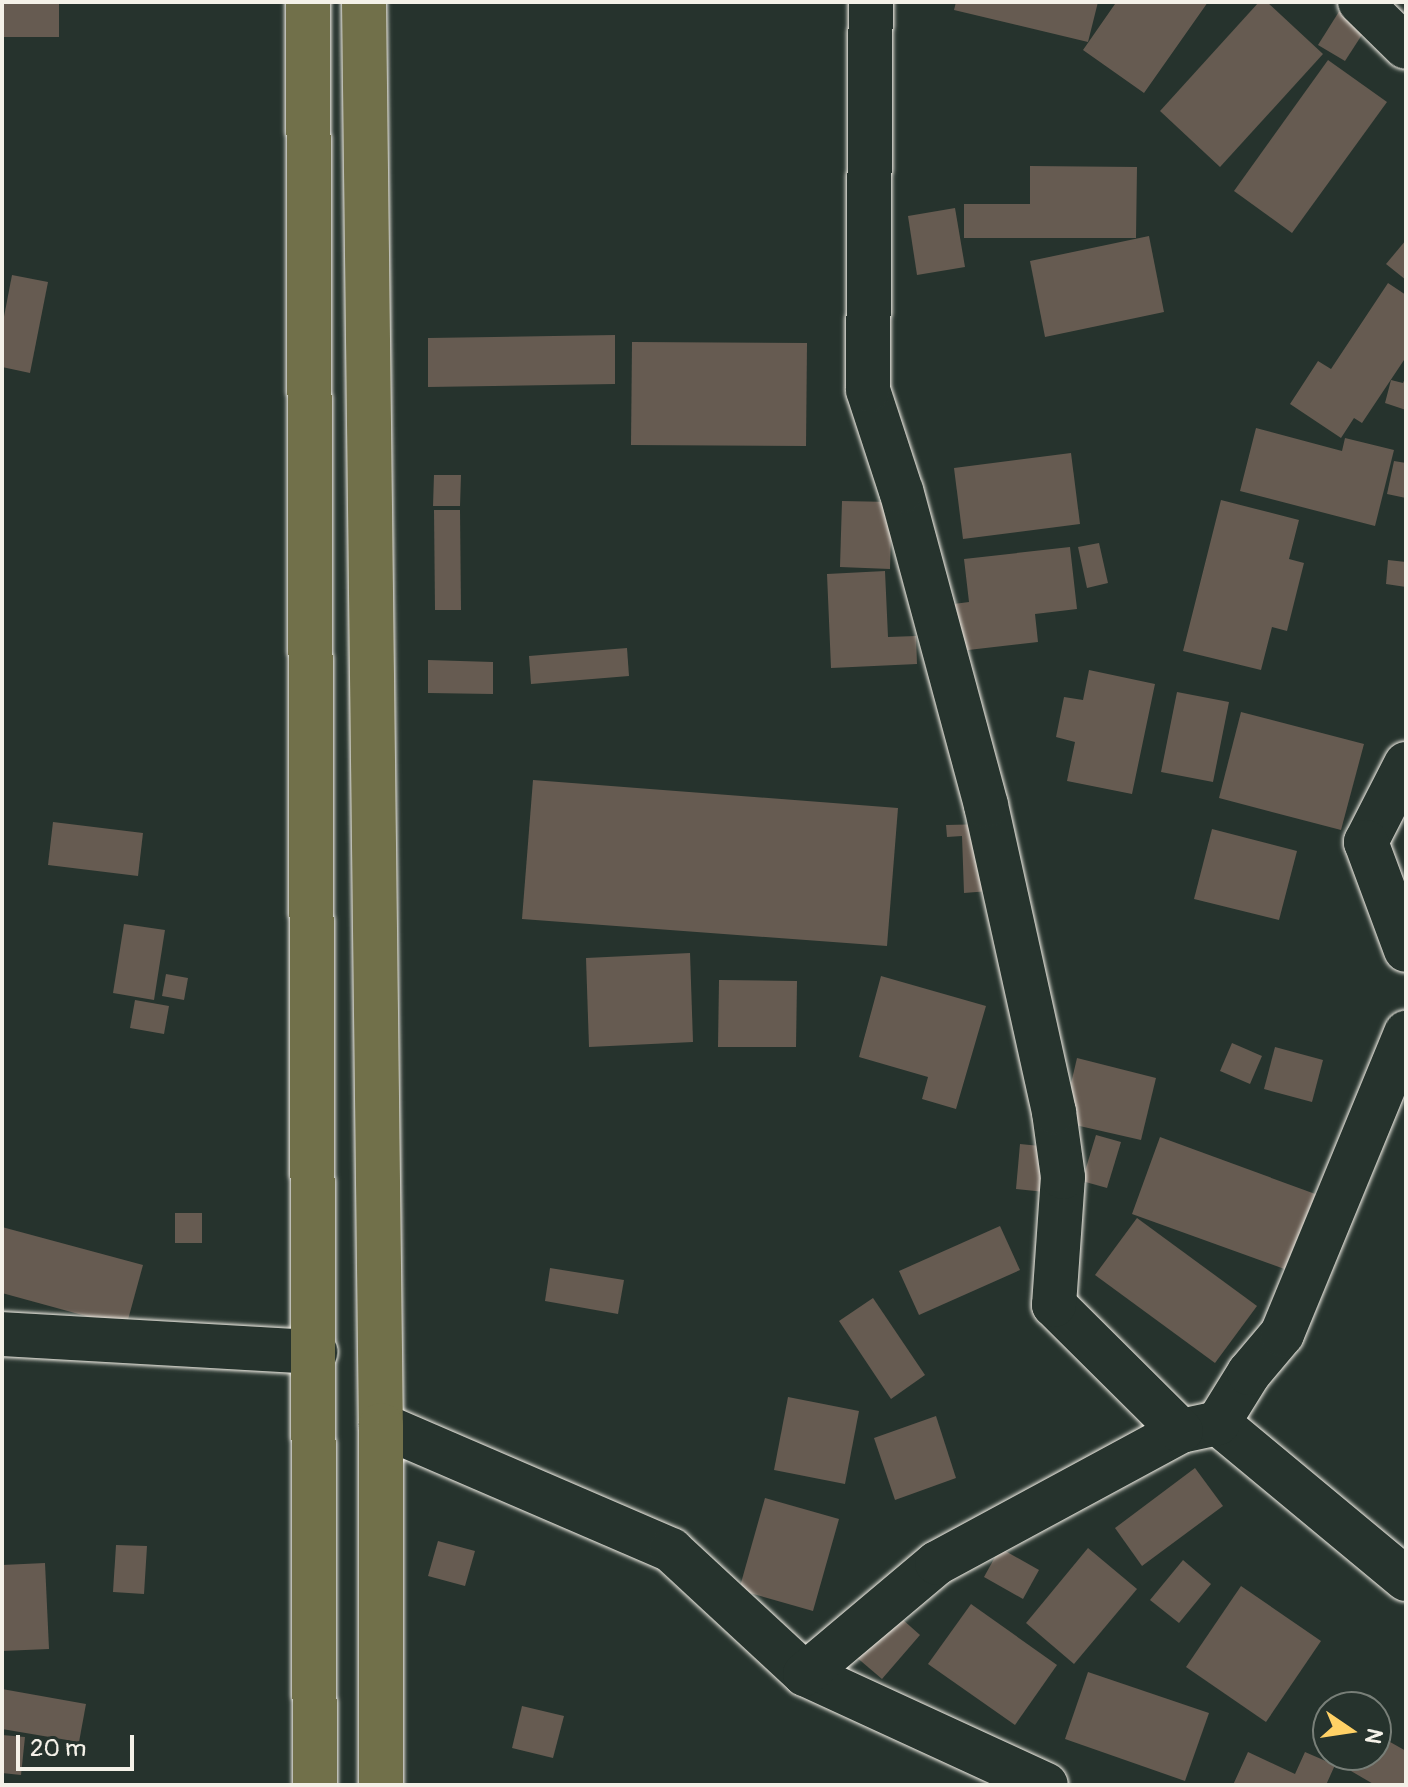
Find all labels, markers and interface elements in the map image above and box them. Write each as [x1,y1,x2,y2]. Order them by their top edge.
north arrow [1312,1691,1392,1771]
scale bar [20,1719,138,1769]
text: N [1358,1726,1389,1746]
text: 20 m [30,1734,86,1763]

